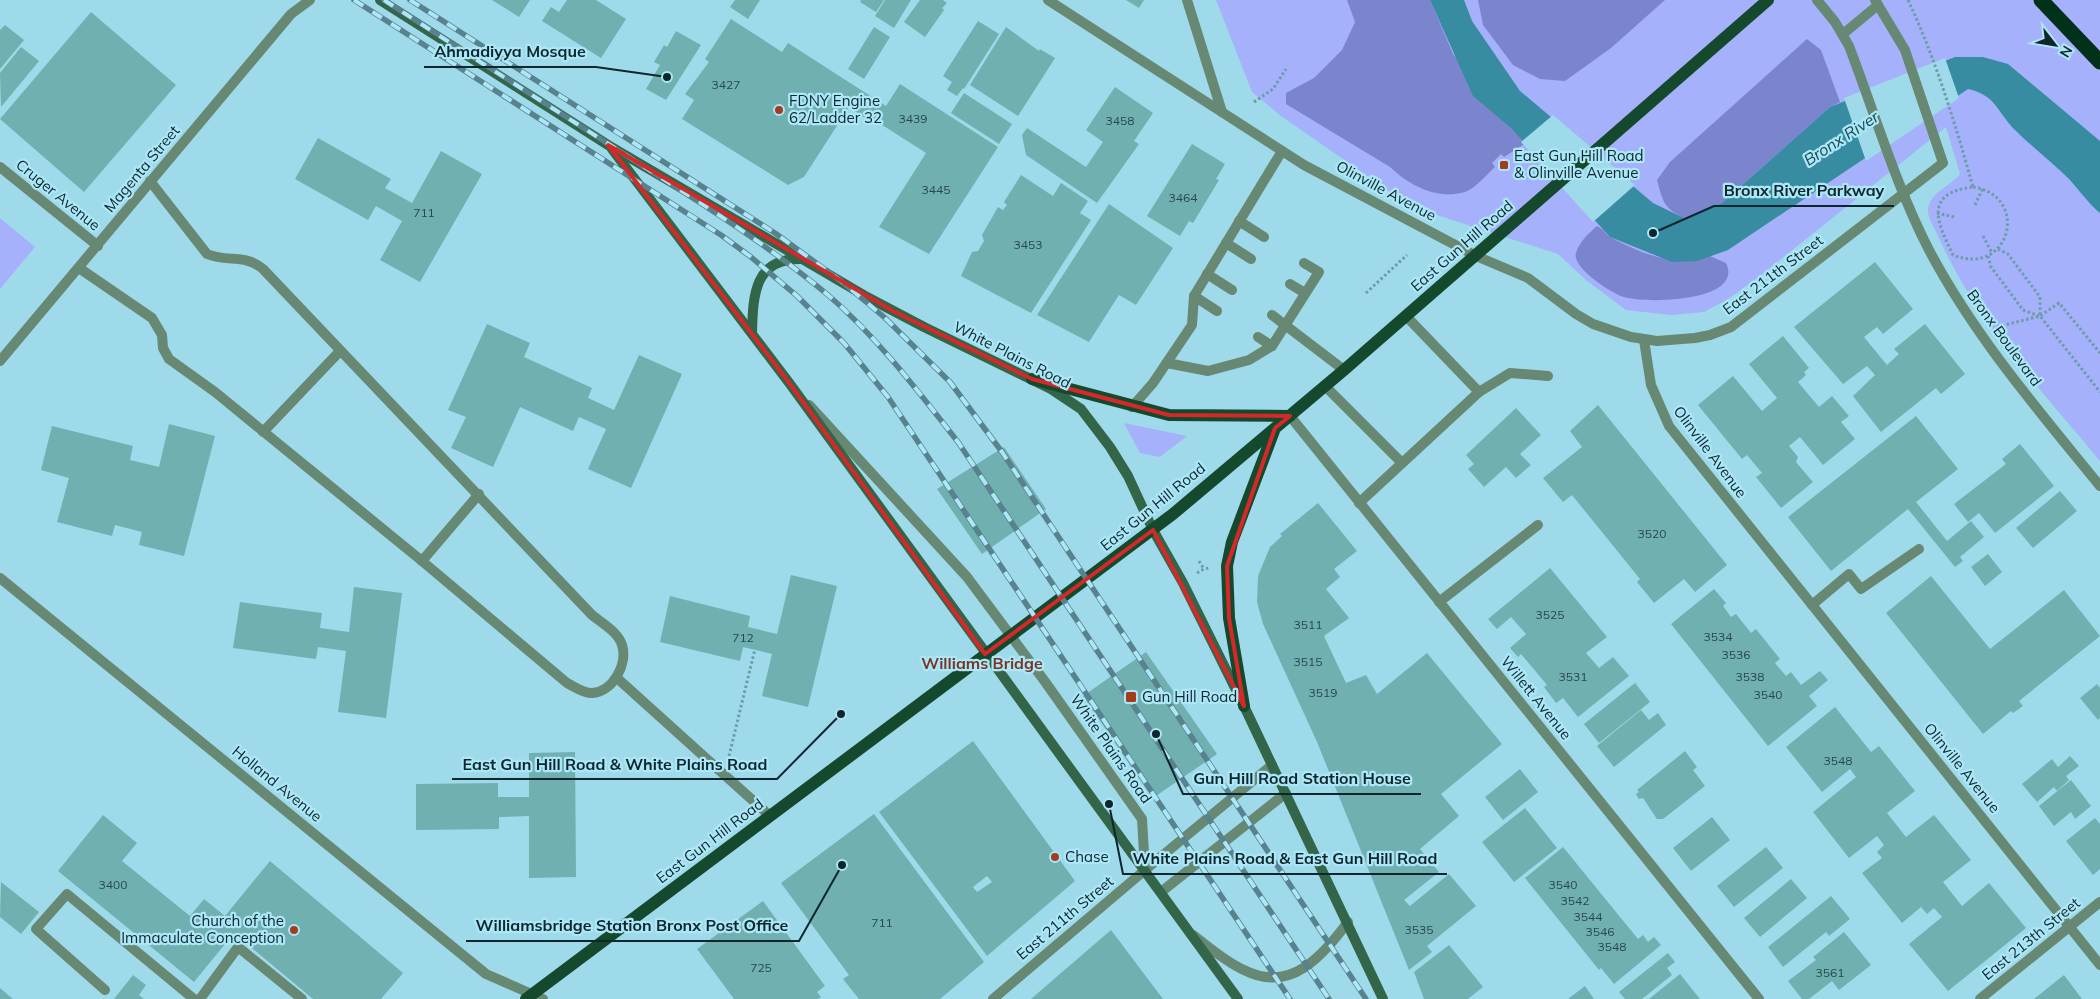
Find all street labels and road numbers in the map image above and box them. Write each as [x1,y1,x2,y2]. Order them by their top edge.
street label: Magenta Street [100,121,183,216]
street label: Cruger Avenue [12,155,104,234]
street label: Olinville Avenue [1333,156,1439,225]
street label: East Gun Hill Road [1407,196,1517,295]
street label: East 211th Street [1719,231,1827,318]
street label: Bronx Boulevard [1963,286,2046,390]
street label: White Plains Road [950,317,1074,392]
street label: Olinville Avenue [1670,402,1751,502]
street label: East Gun Hill Road [1096,458,1209,555]
street label: Willett Avenue [1497,652,1576,743]
street label: White Plains Road [1067,690,1156,807]
street label: Olinville Avenue [1920,719,2005,817]
street label: Holland Avenue [229,742,326,826]
street label: East Gun Hill Road [652,794,767,887]
street label: East 211th Street [1012,872,1117,964]
street label: East 213th Street [1978,893,2084,984]

